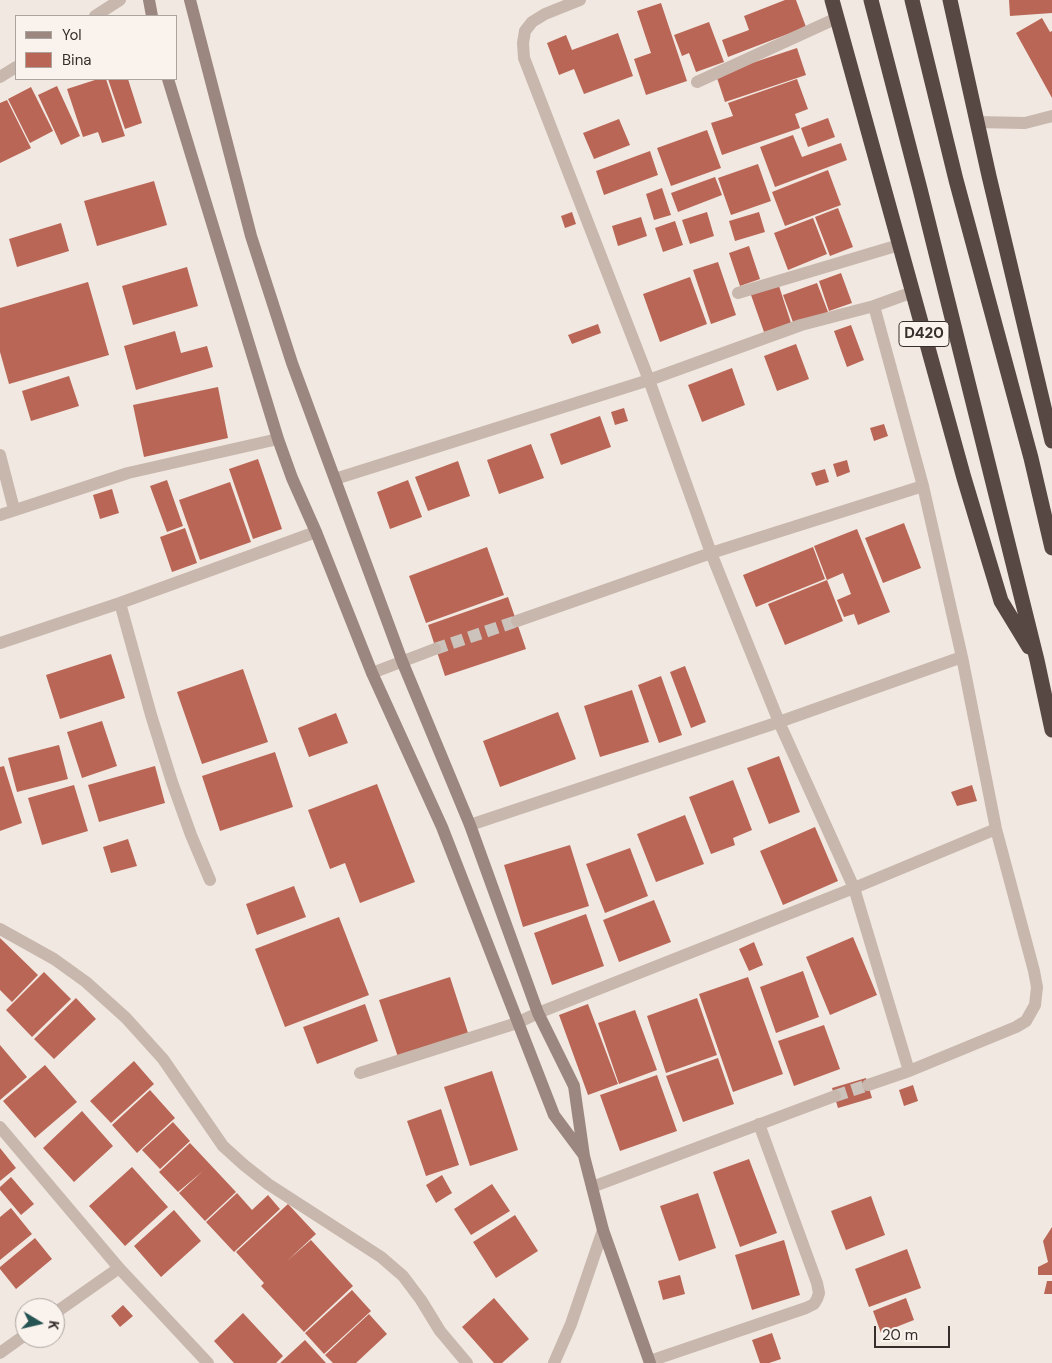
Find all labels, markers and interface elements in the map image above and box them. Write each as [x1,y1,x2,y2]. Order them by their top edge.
legend [15,15,178,80]
text: Yol [62,25,82,45]
text: Bina [62,50,91,70]
road number: D420 [899,322,949,346]
north arrow [15,1298,65,1348]
scale bar [877,1316,953,1348]
text: K [44,1319,63,1331]
text: 20 m [882,1325,918,1345]

